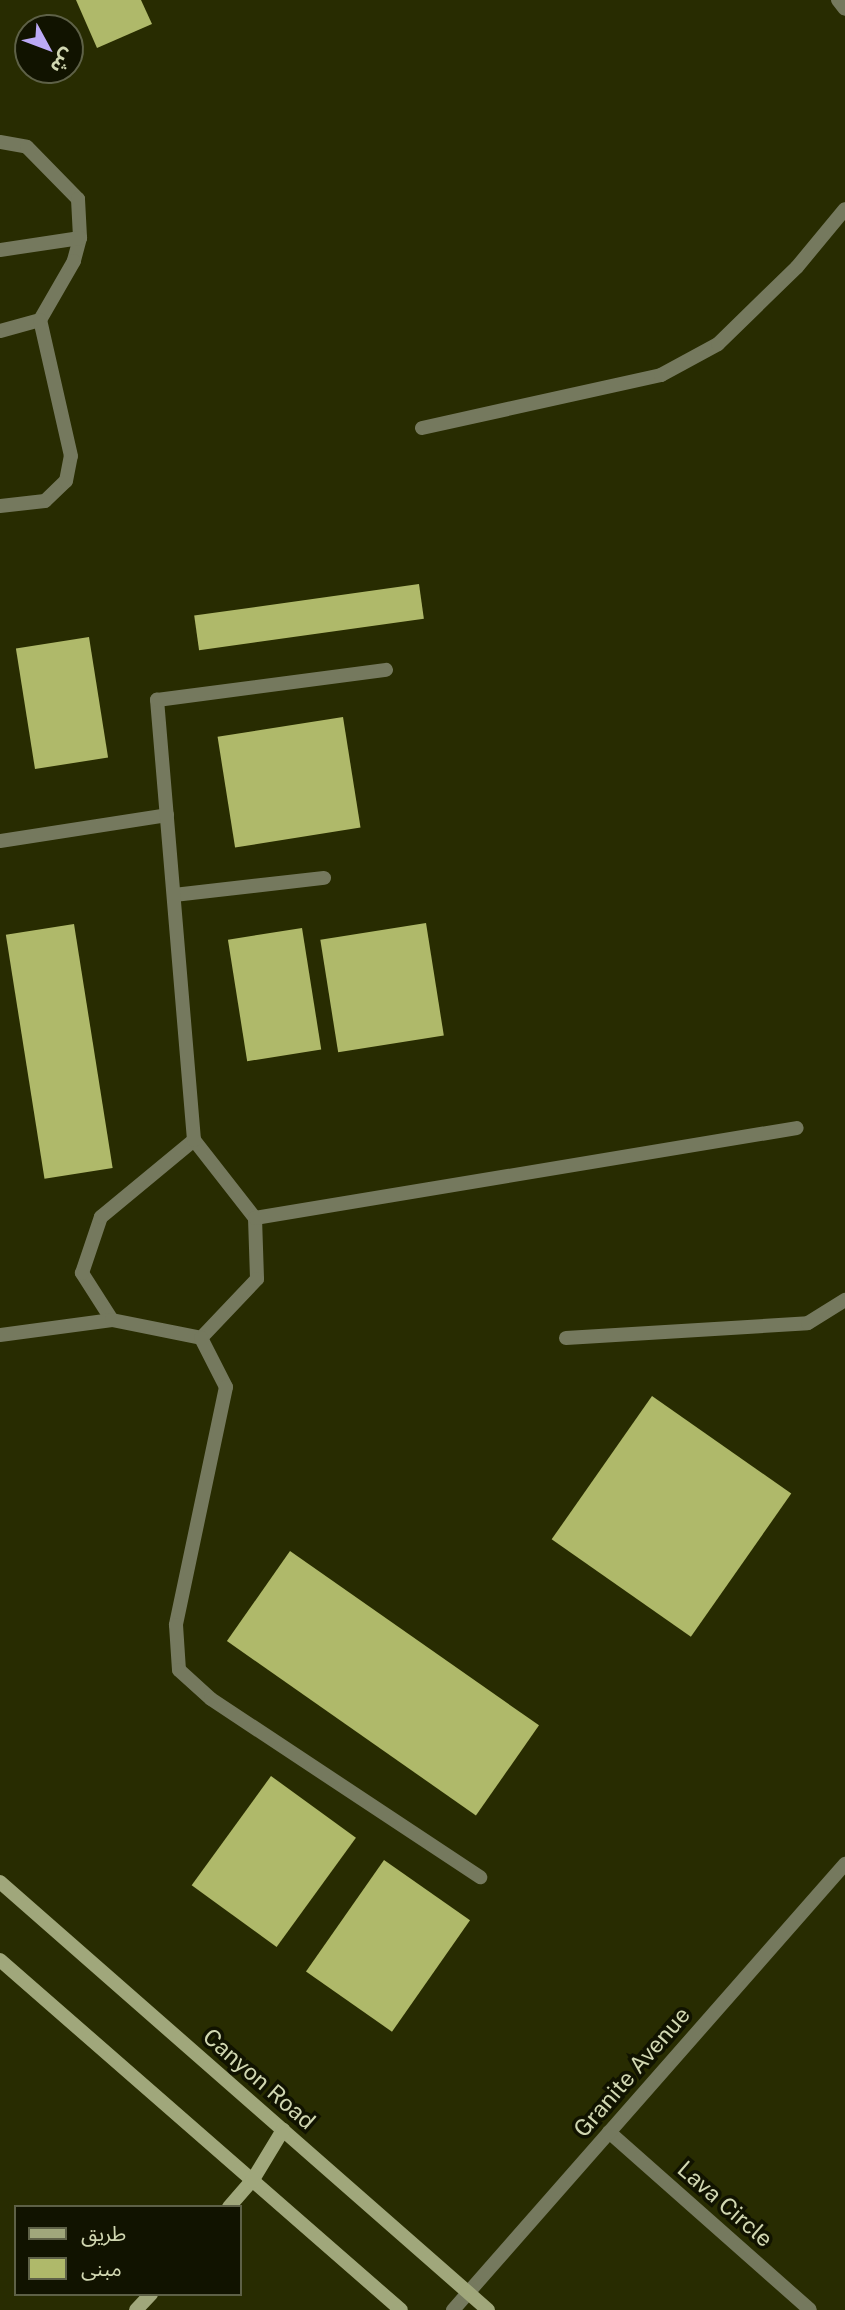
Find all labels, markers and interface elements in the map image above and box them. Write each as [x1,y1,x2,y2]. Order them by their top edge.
north arrow [14,14,84,84]
text: ش [46,44,80,79]
street label: Granite Avenue [568,2001,696,2143]
street label: Canyon Road [197,2023,321,2135]
street label: Lava Circle [672,2155,778,2253]
legend [14,2205,242,2296]
text: طريق [81,2221,126,2246]
text: مبنى [81,2256,122,2281]

